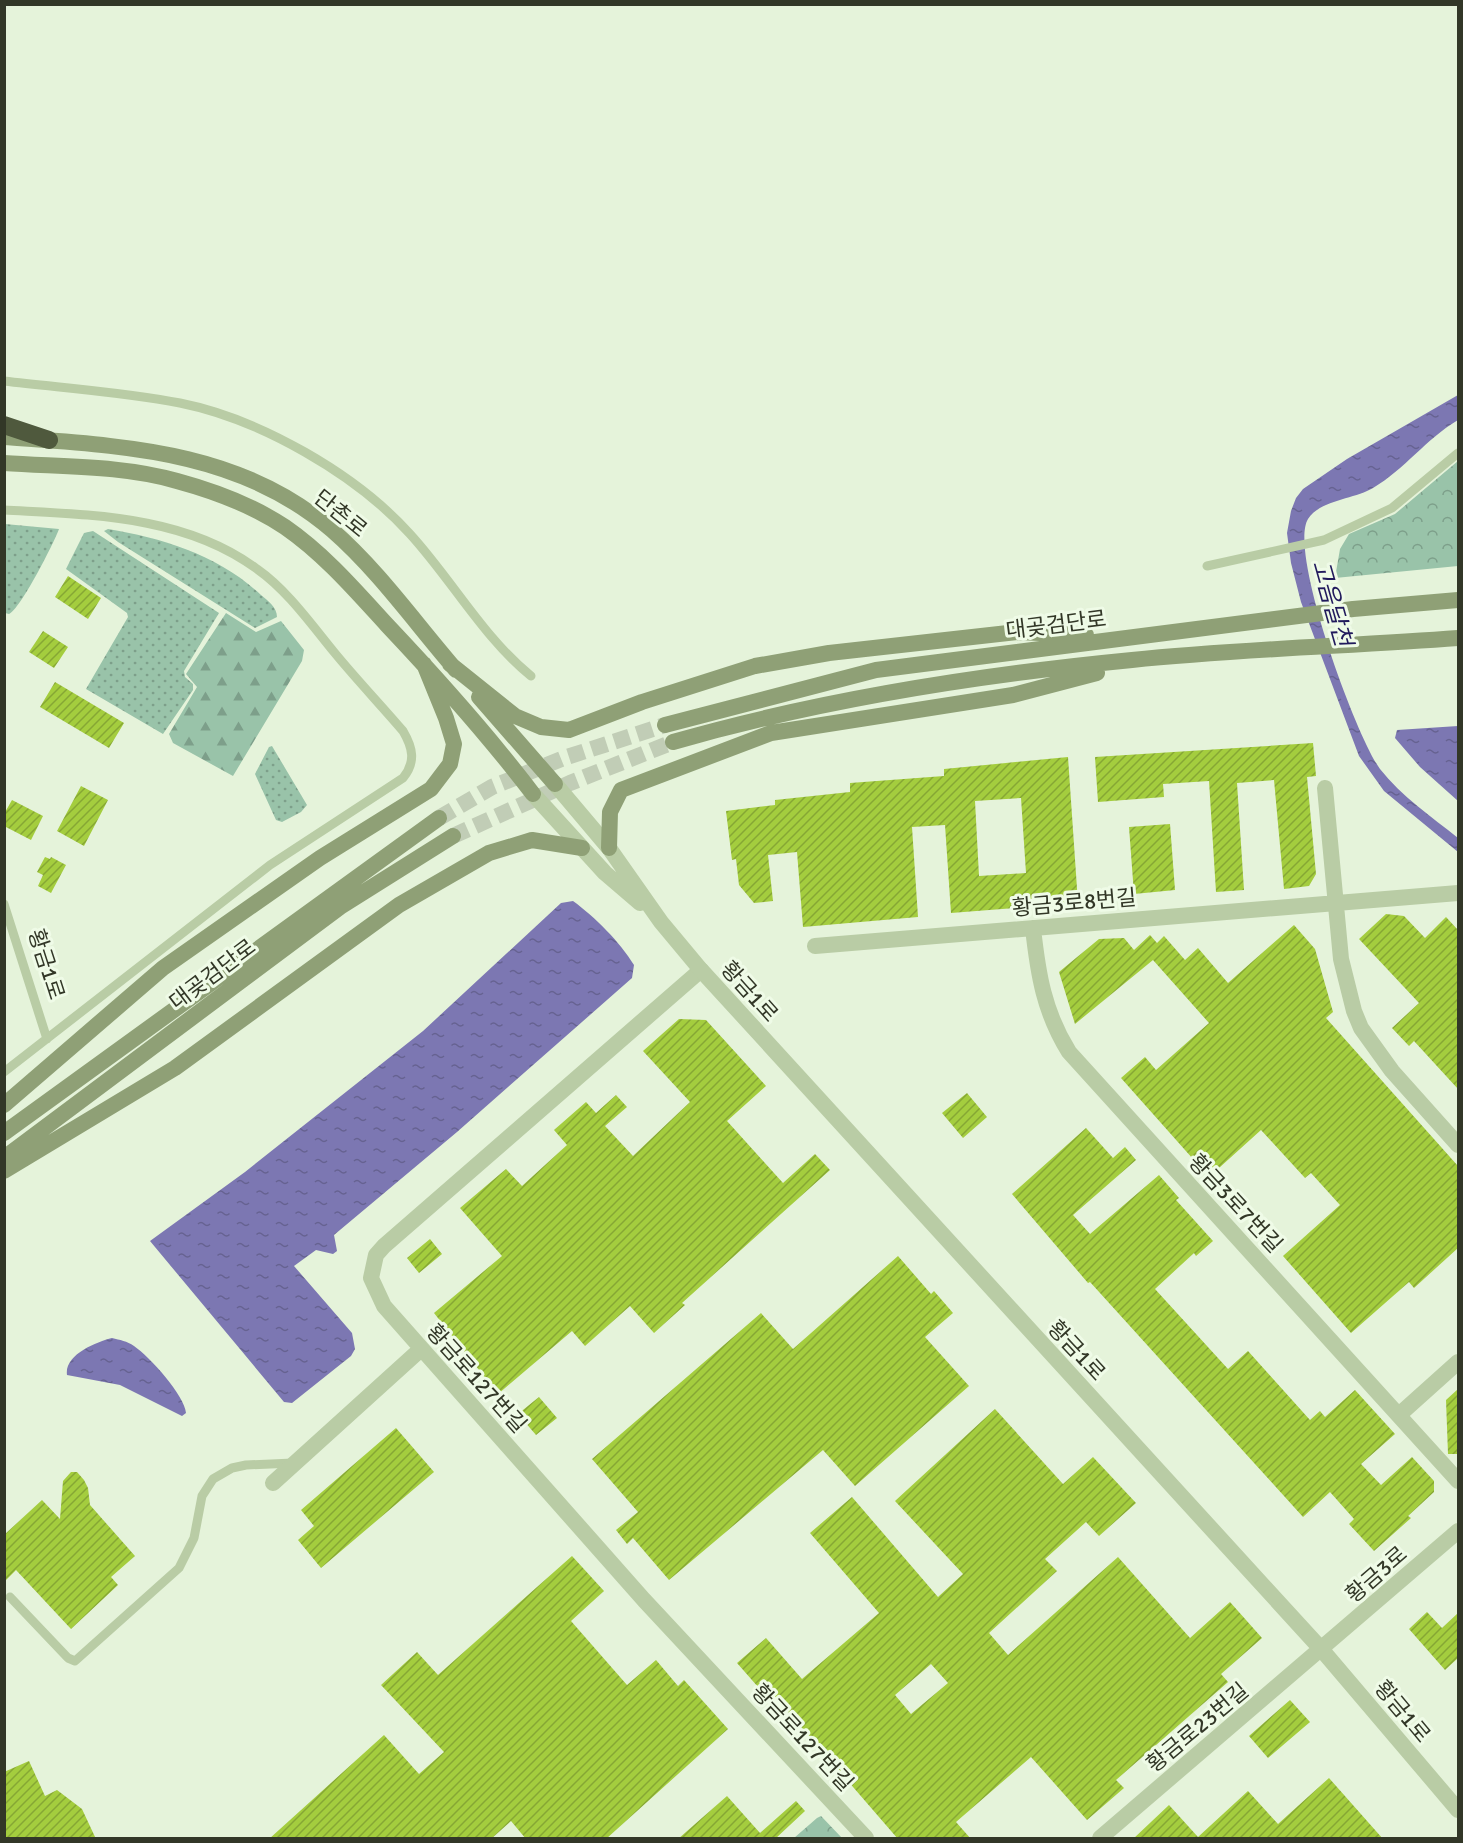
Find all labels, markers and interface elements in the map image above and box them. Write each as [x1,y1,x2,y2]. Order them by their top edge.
street label: 단촌로 [309,484,373,543]
water label: 고음달천 [1305,556,1359,652]
street label: 대곶검단로 [1004,605,1108,644]
street label: 황금3로8번길 [1011,884,1137,921]
street label: 황금1로 [22,925,71,1003]
street label: 대곶검단로 [164,933,261,1016]
street label: 황금1로 [715,955,784,1027]
street label: 황금3로7번길 [1183,1148,1288,1258]
street label: 황금1로 [1042,1315,1111,1386]
street label: 황금로127번길 [421,1318,532,1438]
street label: 황금3로 [1340,1540,1413,1608]
street label: 황금1로 [1369,1675,1436,1748]
street label: 황금로23번길 [1141,1677,1254,1778]
street label: 황금로127번길 [746,1678,859,1797]

